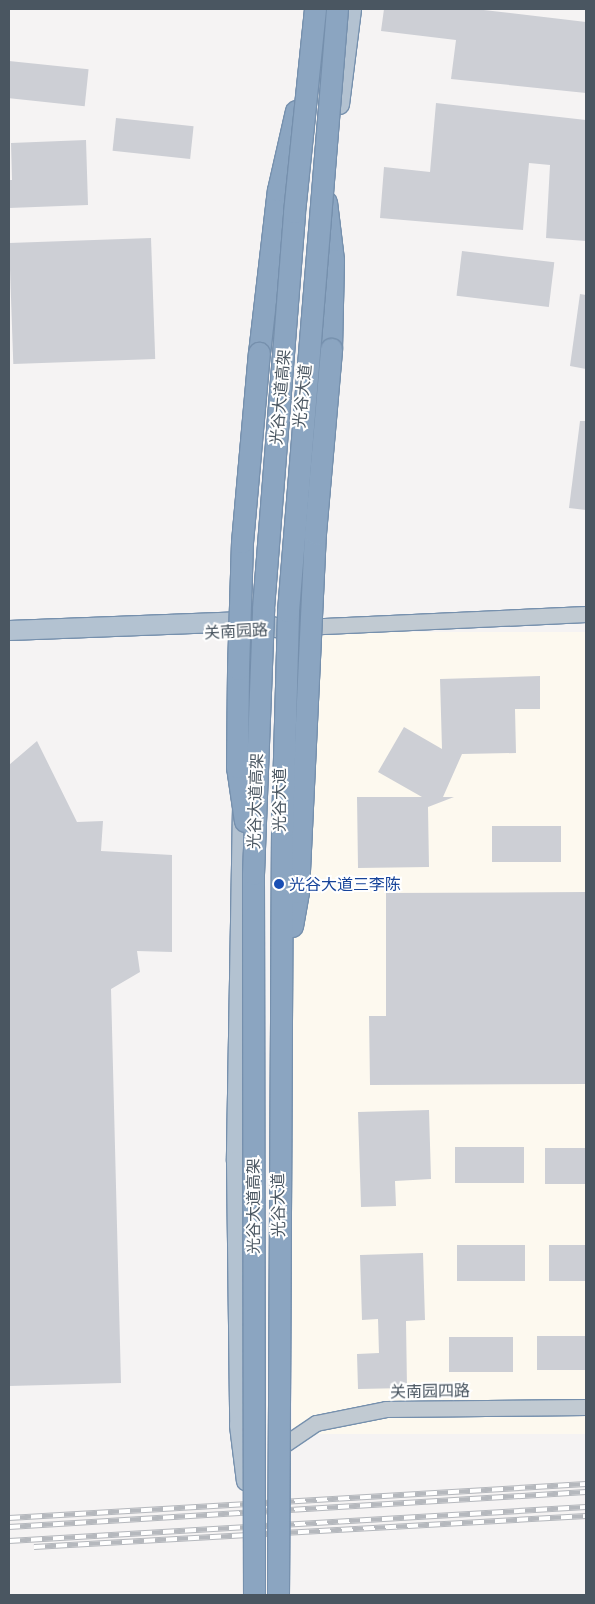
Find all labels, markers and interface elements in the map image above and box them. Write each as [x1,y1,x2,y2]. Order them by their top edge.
street label: 光谷大道高架 [266,348,294,446]
street label: 光谷大道 [289,363,315,429]
street label: 关南园路 [204,620,268,642]
street label: 光谷大道高架 [244,753,266,849]
street label: 光谷大道 [269,768,289,832]
place label: 光谷大道三李陈 [289,874,401,894]
marker: 光谷大道三李陈 [273,878,285,890]
street label: 光谷大道高架 [243,1158,263,1254]
street label: 光谷大道 [268,1173,288,1237]
street label: 关南园四路 [390,1381,470,1401]

